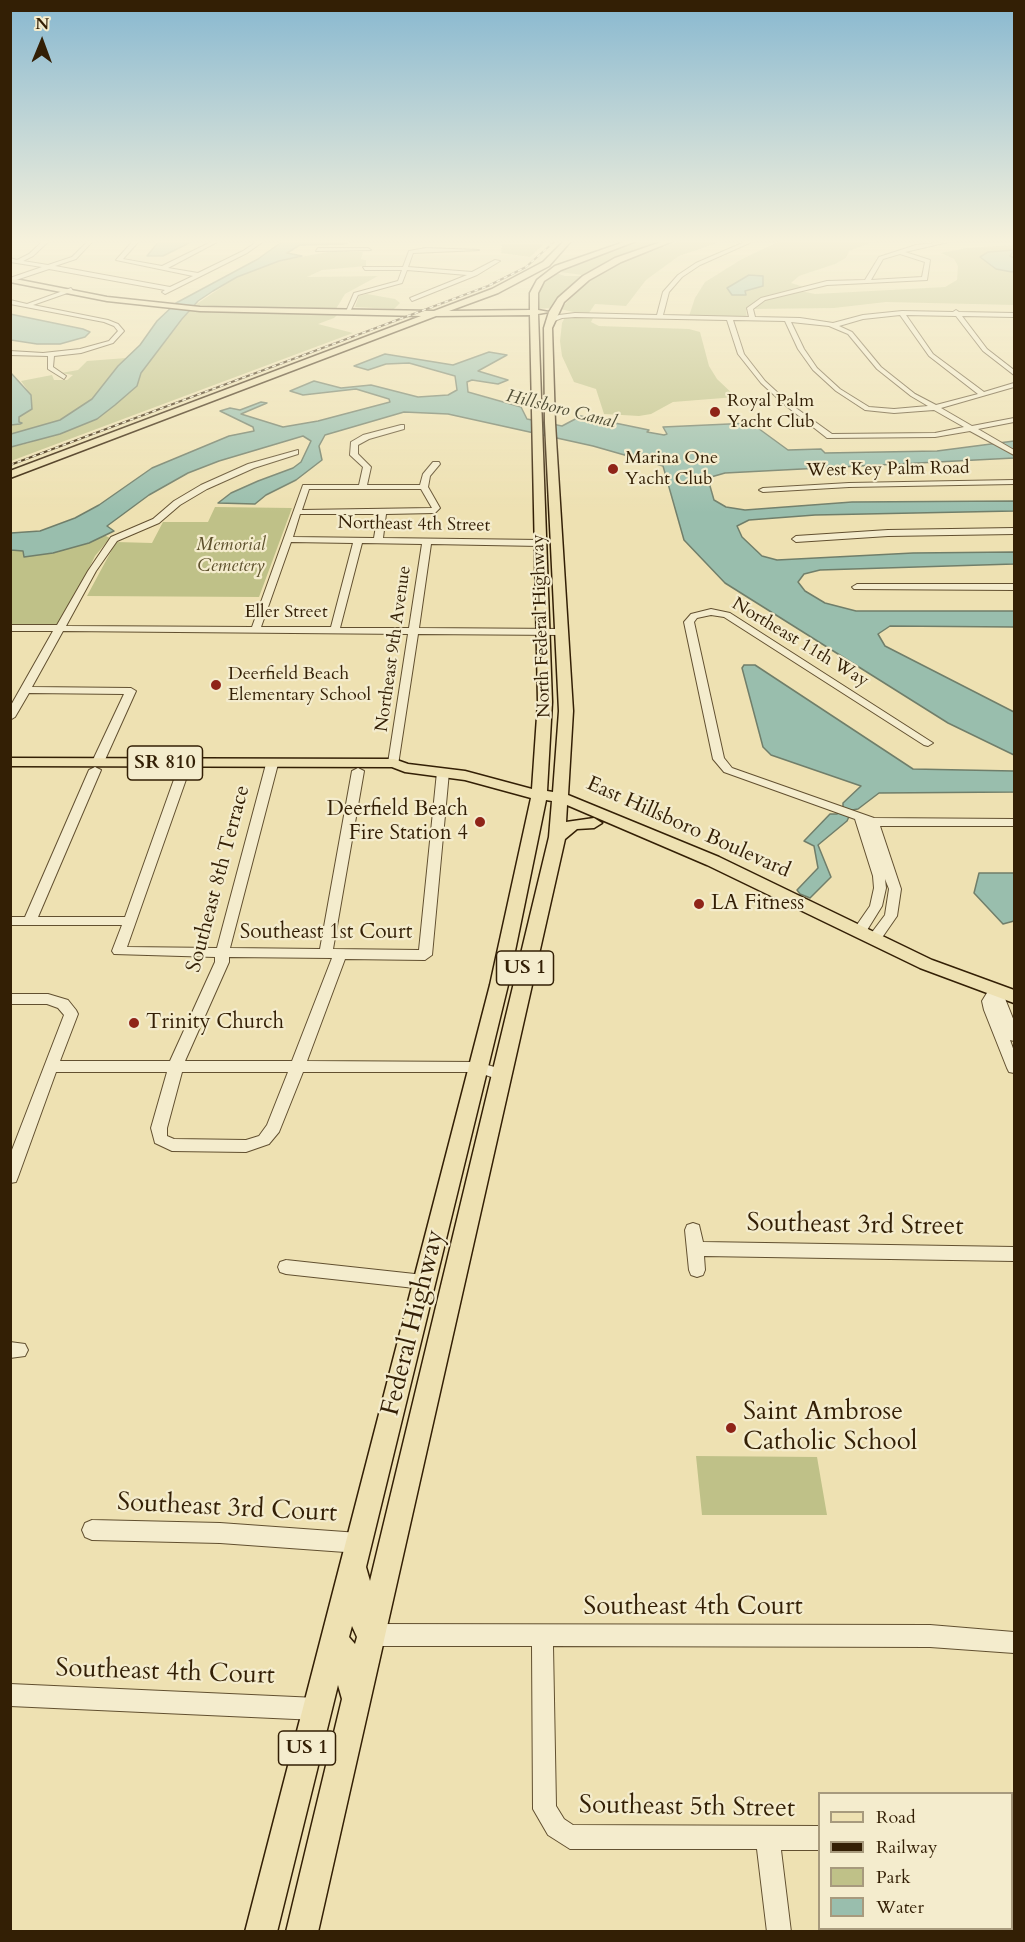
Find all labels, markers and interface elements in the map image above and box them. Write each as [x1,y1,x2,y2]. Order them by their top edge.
north arrow [12,12,72,72]
text: N [35,13,49,35]
water label: Hillsboro Canal [504,386,618,434]
place label: Royal Palm Yacht Club [727,391,815,434]
marker: Royal Palm Yacht Club [708,405,722,419]
place label: Marina One Yacht Club [625,448,718,490]
street label: West Key Palm Road [806,458,970,482]
marker: Marina One Yacht Club [606,462,620,476]
street label: Northeast 4th Street [338,513,490,537]
street label: North Federal Highway [528,534,556,718]
park label: Memorial Cemetery [196,535,266,578]
street label: Northeast 9th Avenue [372,564,416,734]
street label: Northeast 11th Way [728,594,872,692]
street label: Eller Street [244,602,328,624]
place label: Deerfield Beach Elementary School [228,664,371,706]
marker: Deerfield Beach Elementary School [209,678,223,692]
road number: SR 810 [128,746,202,780]
street label: East Hillsboro Boulevard [582,772,794,884]
street label: Southeast 8th Terrace [182,783,256,975]
place label: Deerfield Beach Fire Station 4 [327,797,468,847]
marker: Deerfield Beach Fire Station 4 [473,815,487,829]
place label: LA Fitness [711,891,804,917]
marker: LA Fitness [692,897,706,911]
street label: Southeast 1st Court [240,920,412,946]
road number: US 1 [496,951,554,985]
place label: Trinity Church [146,1010,284,1036]
marker: Trinity Church [127,1016,141,1030]
street label: Southeast 3rd Street [746,1209,964,1243]
street label: Federal Highway [376,1227,452,1419]
place label: Saint Ambrose Catholic School [743,1397,917,1458]
marker: Saint Ambrose Catholic School [724,1421,738,1435]
street label: Southeast 3rd Court [116,1488,338,1530]
street label: Southeast 4th Court [583,1592,803,1624]
street label: Southeast 4th Court [55,1654,275,1692]
road number: US 1 [278,1731,336,1765]
street label: Southeast 5th Street [579,1791,795,1825]
legend [818,1792,1013,1930]
text: Road [876,1805,916,1830]
text: Railway [876,1835,938,1860]
text: Park [876,1865,911,1890]
text: Water [876,1895,924,1920]

